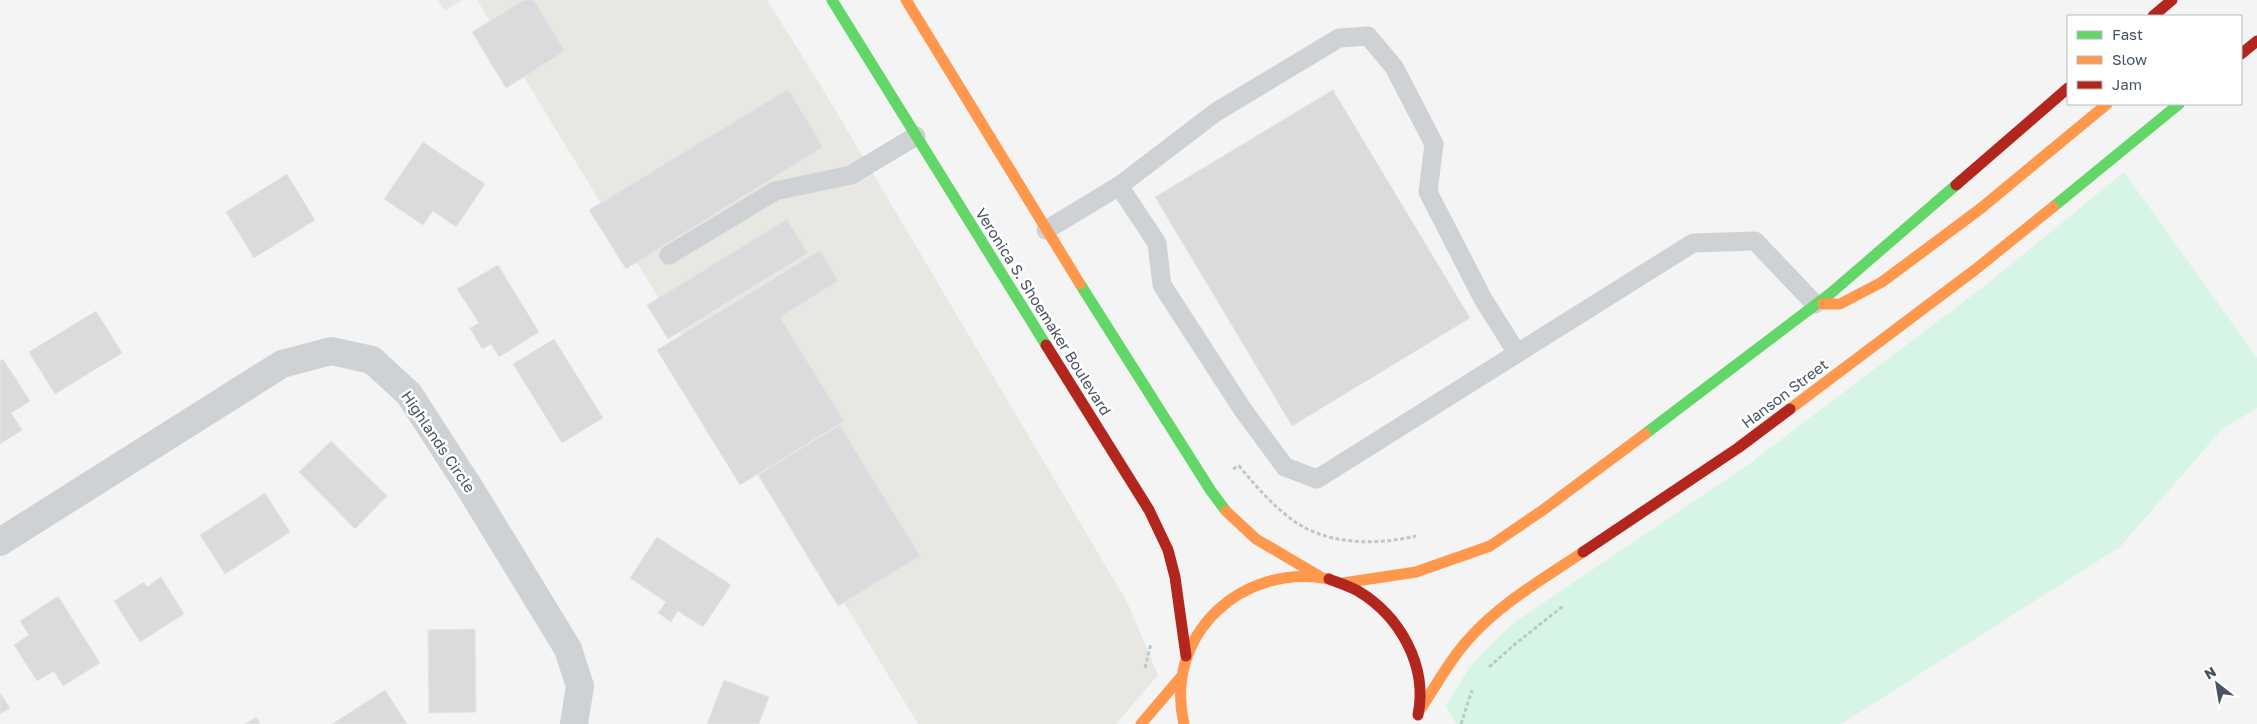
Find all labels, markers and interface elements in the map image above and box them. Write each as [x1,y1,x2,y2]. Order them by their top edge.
legend [2067,15,2242,105]
text: Fast [2112,25,2143,43]
text: Slow [2112,50,2147,68]
text: Jam [2112,75,2142,93]
street label: Veronica S. Shoemaker Boulevard [972,204,1115,419]
street label: Hanson Street [1738,355,1831,432]
street label: Highlands Circle [398,387,480,496]
north arrow [2192,659,2242,709]
text: N [2201,662,2219,682]

